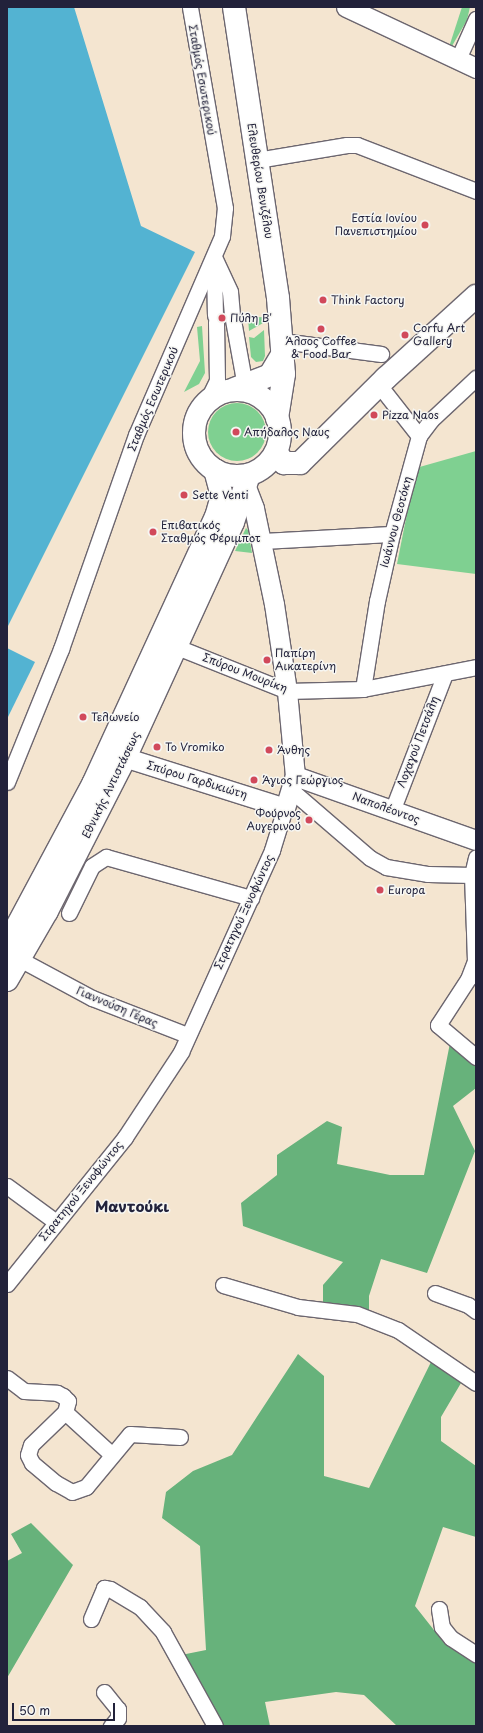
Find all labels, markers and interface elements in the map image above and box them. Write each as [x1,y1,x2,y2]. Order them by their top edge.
street label: Σταθμός Εσωτερικού [186,24,218,136]
street label: Ελευθερίου Βενιζέλου [244,122,276,240]
place label: Εστία Ιονίου Πανεπιστημίου [335,212,417,238]
marker: Εστία Ιονίου Πανεπιστημίου [420,220,430,230]
place label: Think Factory [331,293,404,307]
marker: Think Factory [318,295,328,305]
place label: Πύλη Β' [230,311,272,325]
marker: Πύλη Β' [217,313,227,323]
place label: Corfu Art Gallery [413,322,465,348]
marker: Άλσος Coffee & Food Bar [316,324,326,334]
marker: Corfu Art Gallery [400,330,410,340]
place label: Άλσος Coffee & Food Bar [285,335,357,361]
street label: Σταθμός Εσωτερικού [125,345,181,453]
place label: Pizza Naos [382,408,439,422]
marker: Pizza Naos [369,410,379,420]
place label: Απήδαλος Ναυς [244,425,330,439]
marker: Απήδαλος Ναυς [231,427,241,437]
street label: Ιωάννου Θεοτόκη [377,475,415,569]
place label: Sette Venti [192,488,249,502]
marker: Sette Venti [179,490,189,500]
place label: Επιβατικός Σταθμός Φέριμποτ [161,519,261,545]
marker: Επιβατικός Σταθμός Φέριμποτ [148,527,158,537]
place label: Παπίρη Αικατερίνη [275,647,336,673]
street label: Σπύρου Μουρίκη [201,651,289,695]
marker: Παπίρη Αικατερίνη [262,655,272,665]
street label: Λοχαγού Πετσάλη [395,695,441,789]
place label: Τελωνείο [91,710,140,724]
marker: Τελωνείο [78,712,88,722]
street label: Εθνικής Αντιστάσεως [79,729,143,841]
place label: To Vromiko [165,740,225,754]
marker: To Vromiko [152,742,162,752]
place label: Άνθης [277,743,310,757]
marker: Άνθης [264,745,274,755]
street label: Σπύρου Γαρδικιώτη [145,758,249,802]
place label: Άγιος Γεώργιος [262,773,344,787]
marker: Άγιος Γεώργιος [249,775,259,785]
street label: Ναπολέοντος [350,790,422,826]
place label: Φούρνος Αυγερινού [246,807,301,833]
marker: Φούρνος Αυγερινού [304,815,314,825]
street label: Στρατηγού Ξενοφώντος [212,852,276,972]
place label: Europa [388,883,425,897]
marker: Europa [375,885,385,895]
street label: Γιαννούση Γέρας [74,984,160,1030]
street label: Στρατηγού Ξενοφώντος [36,1138,126,1244]
district label: Μαντούκι [95,1197,169,1215]
scale bar [14,1695,117,1721]
text: 50 m [19,1701,50,1719]

